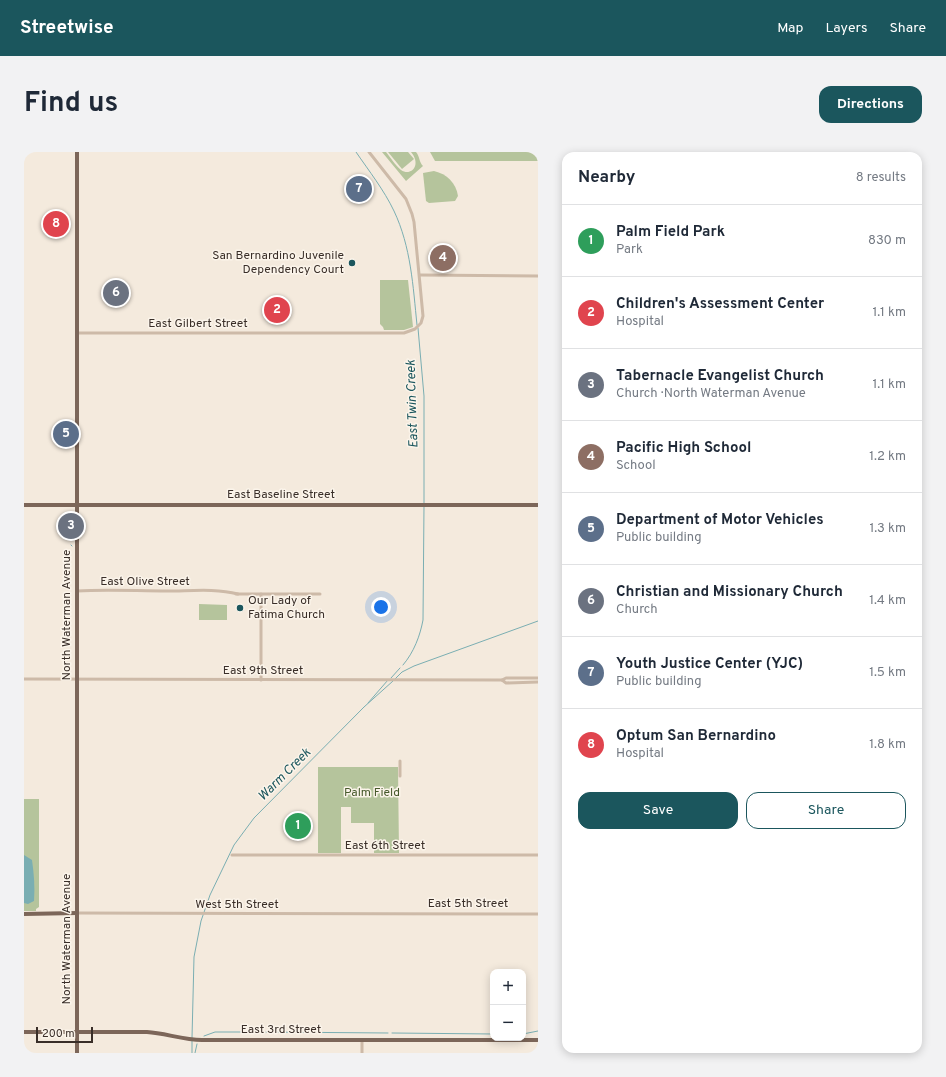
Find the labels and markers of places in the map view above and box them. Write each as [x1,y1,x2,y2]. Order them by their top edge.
pin: 7 [346,174,372,204]
pin: 8 [43,209,69,239]
pin: 4 [430,243,456,273]
place label: San Bernardino Juvenile Dependency Court [212,248,344,278]
marker: San Bernardino Juvenile Dependency Court [347,258,357,268]
pin: 6 [103,278,129,308]
pin: 2 [264,295,290,325]
pin: 5 [53,419,79,449]
pin: 3 [58,511,84,541]
place label: Our Lady of Fatima Church [248,593,325,623]
marker: Our Lady of Fatima Church [235,603,245,613]
pin: 1 [285,811,311,841]

